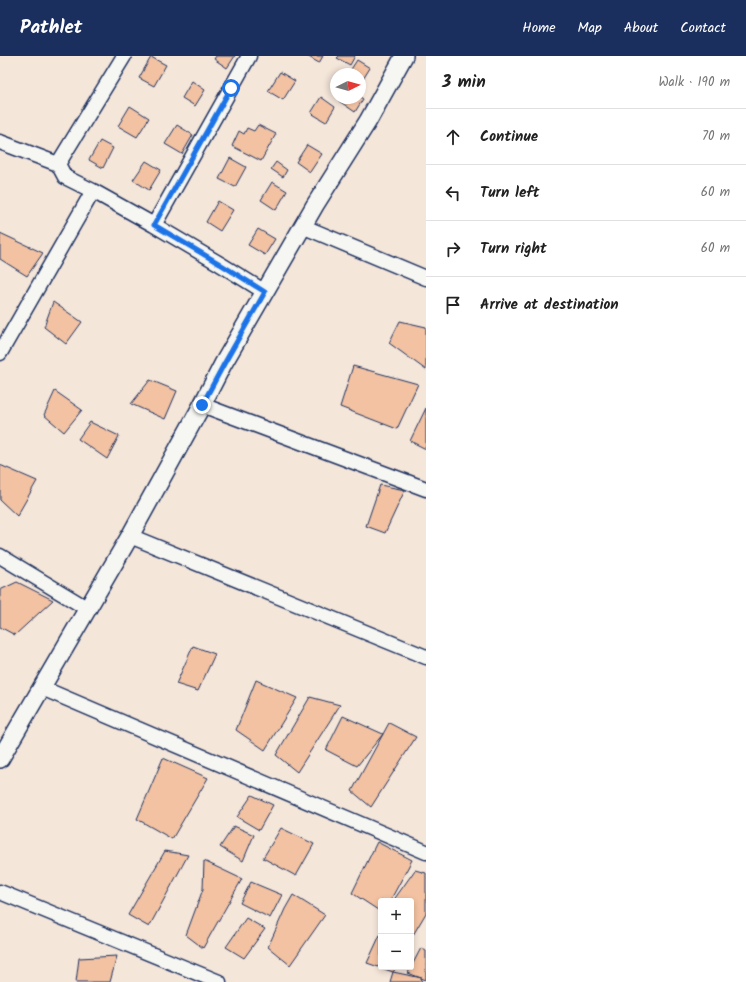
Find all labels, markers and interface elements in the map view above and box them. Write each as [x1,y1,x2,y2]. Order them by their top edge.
text: Pathlet [20,13,82,43]
text: Home [522,17,556,39]
text: Map [578,17,602,39]
text: About [624,17,658,39]
text: Contact [680,17,726,39]
north arrow [330,68,366,104]
text: 3 min [442,69,486,96]
text: Walk · 190 m [658,72,730,93]
route start [222,79,240,97]
text: Continue [480,125,538,149]
icon: ahead [442,126,464,148]
text: 70 m [702,126,730,147]
text: Turn left [480,181,540,205]
icon: left [442,182,464,204]
text: 60 m [701,182,730,203]
text: Turn right [480,237,547,261]
icon: right [442,238,464,260]
text: 60 m [701,238,730,259]
text: Arrive at destination [480,293,619,317]
icon: arrive [442,294,464,316]
route end [193,396,211,414]
map controls [378,898,414,970]
button: + [378,898,414,934]
button: − [378,934,414,970]

